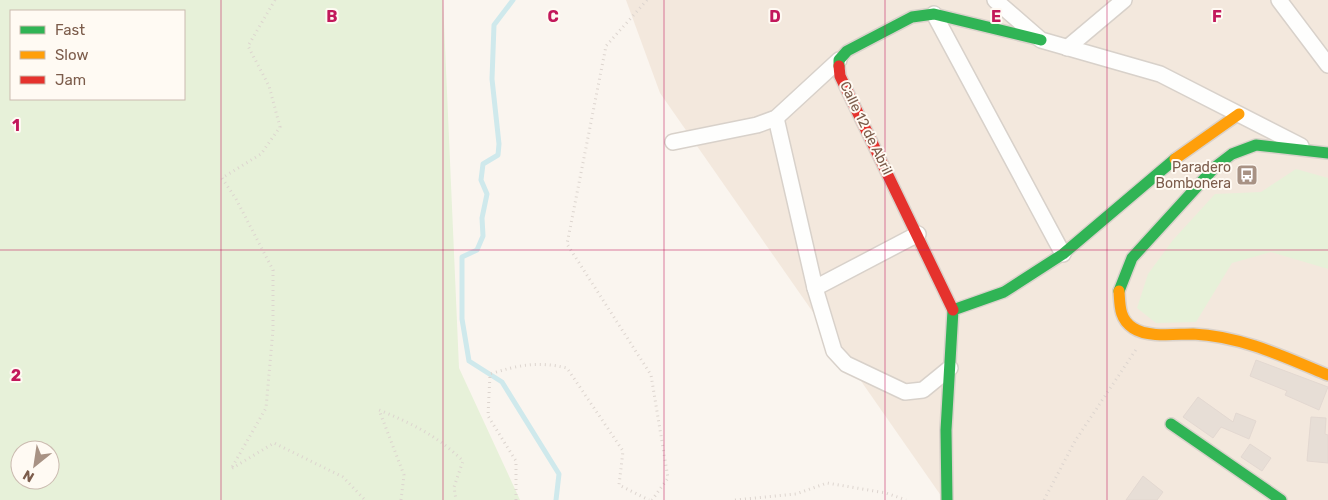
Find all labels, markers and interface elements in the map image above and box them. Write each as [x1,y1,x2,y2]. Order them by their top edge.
text: B [326,7,338,26]
text: C [547,7,559,26]
text: D [769,7,781,26]
text: E [991,7,1001,26]
text: F [1212,7,1222,26]
legend [10,10,185,100]
text: Fast [55,21,85,39]
text: Slow [55,46,88,64]
text: Jam [55,71,86,89]
street label: Calle 12 de Abril [836,79,896,177]
text: 1 [12,116,20,135]
place label: Paradero Bombonera [1156,159,1231,192]
bus stop icon: Paradero Bombonera [1235,163,1259,187]
text: 2 [11,366,21,385]
north arrow [10,440,60,490]
text: N [20,466,37,486]

